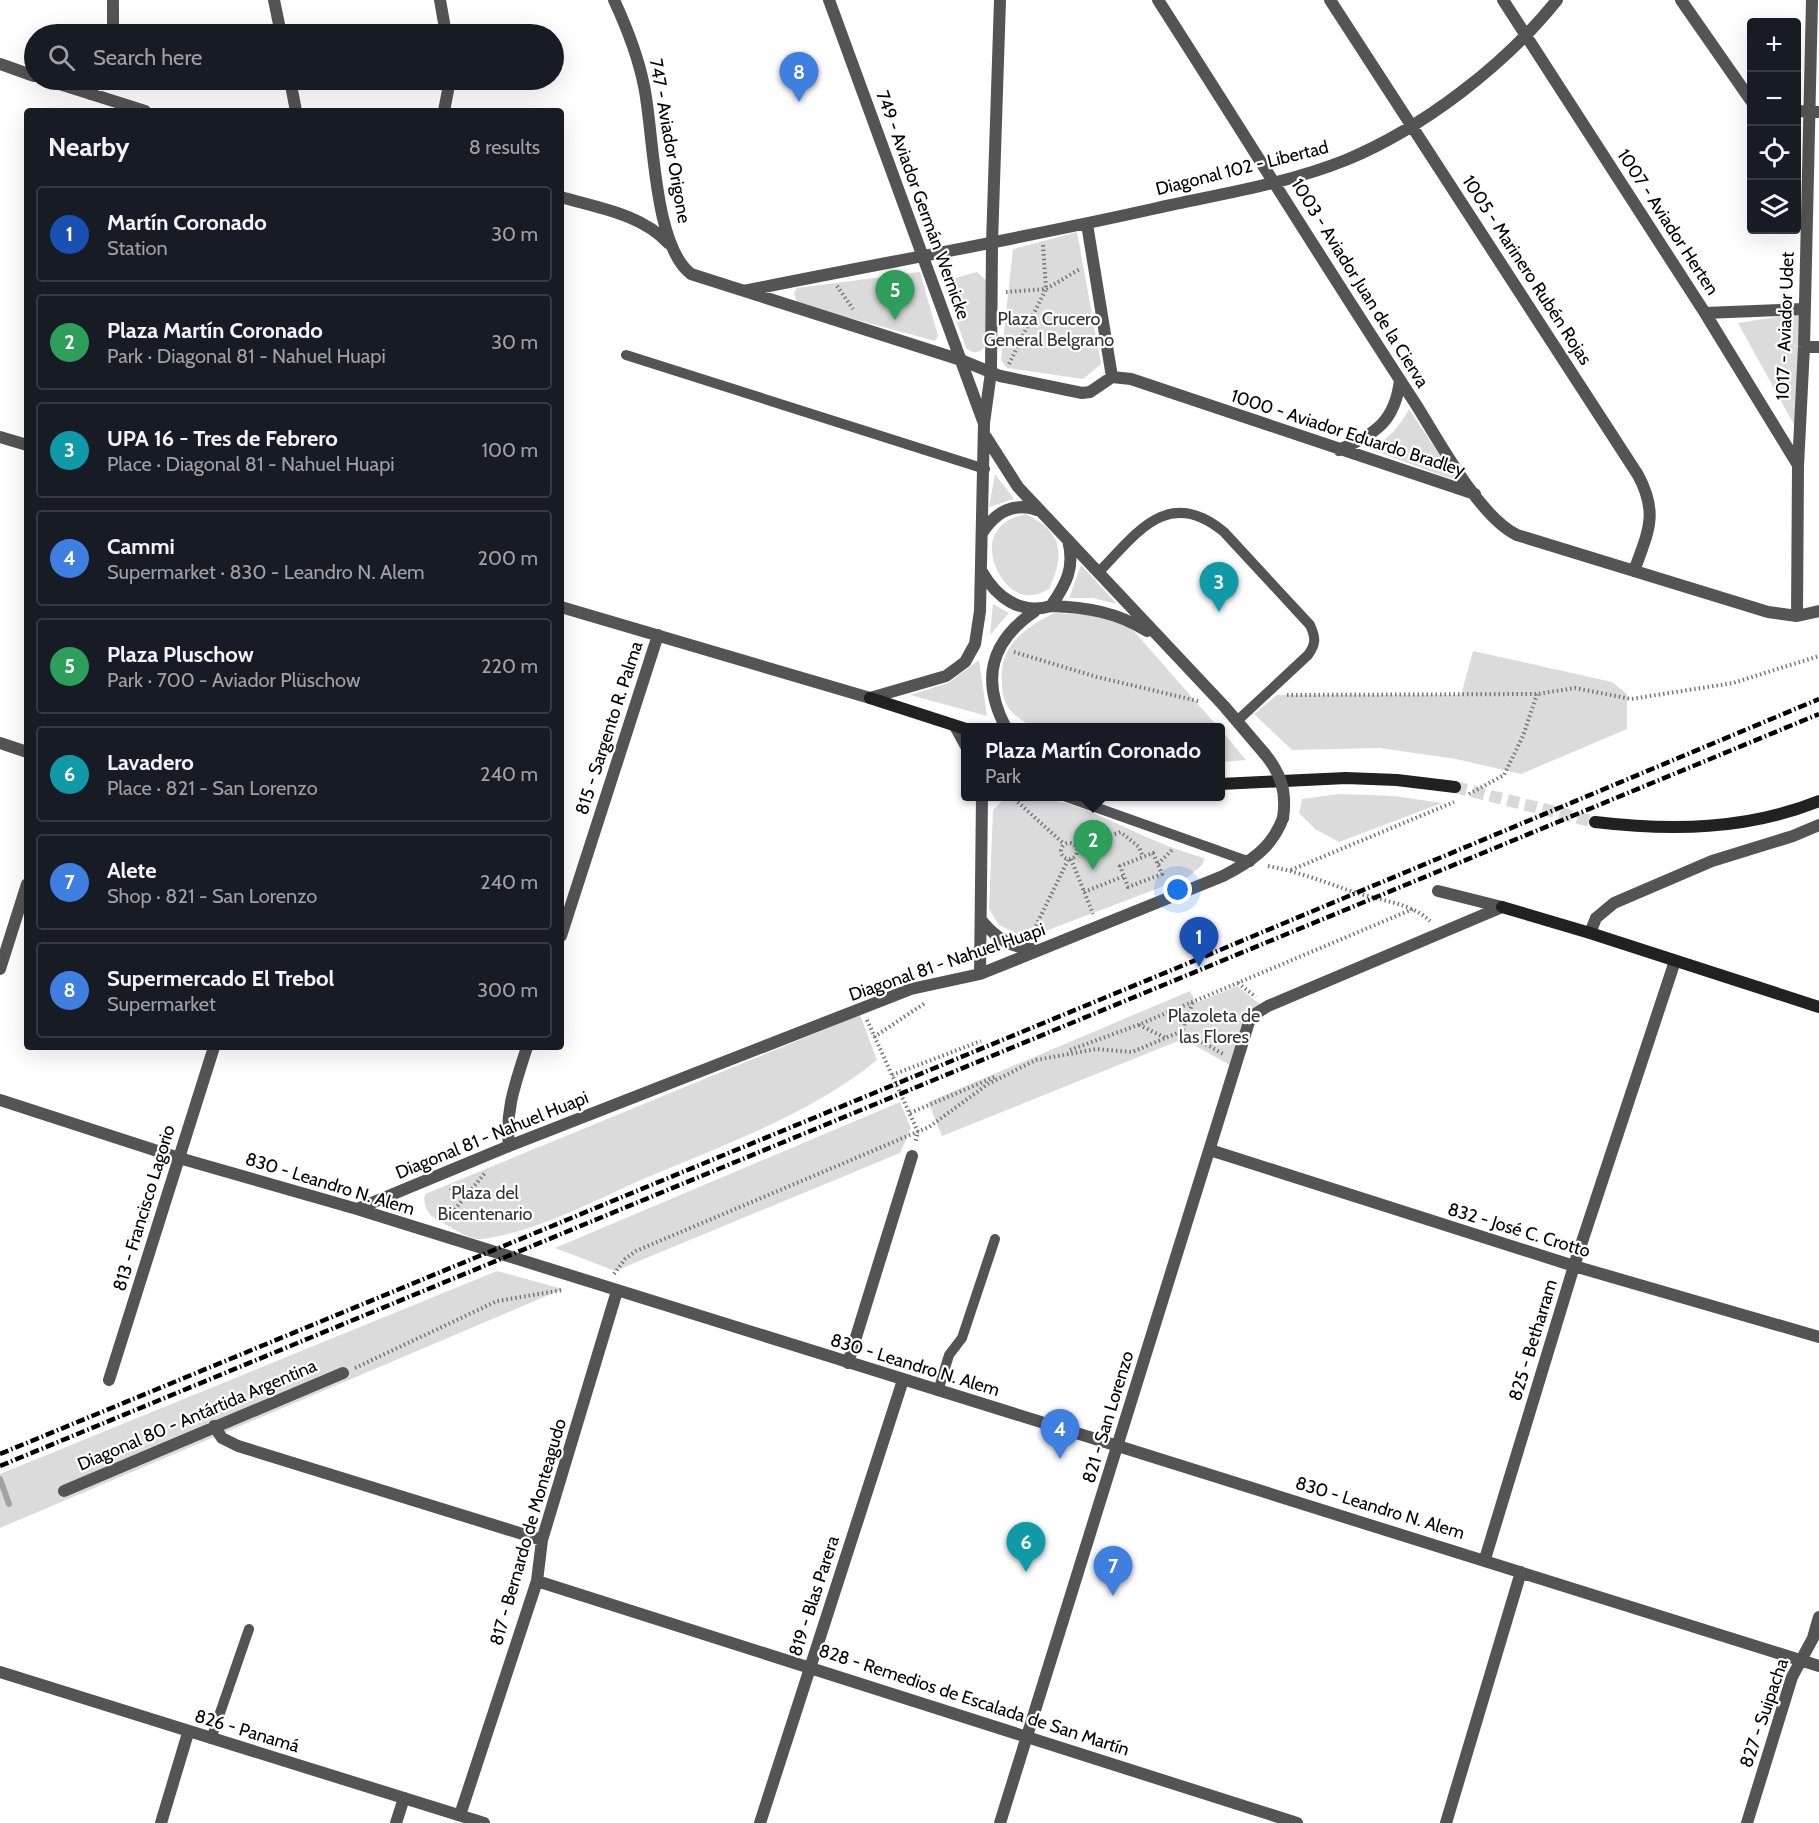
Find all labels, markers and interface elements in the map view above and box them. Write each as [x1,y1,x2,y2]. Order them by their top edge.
map controls [1747,18,1801,234]
button: + [1747,18,1801,72]
search box [24,24,564,90]
icon: search [45,41,78,74]
text: Search here [93,44,202,71]
pin: 8 [780,52,818,102]
street label: 747 - Aviador Origone [645,57,695,225]
button: − [1747,72,1801,126]
street label: 749 - Aviador Germán Wernicke [871,88,975,322]
button: locate [1747,126,1801,180]
text: Nearby [48,131,129,163]
text: 8 results [469,135,540,159]
street label: Diagonal 102 - Libertad [1153,136,1331,200]
street label: 1007 - Aviador Herten [1613,145,1723,299]
street label: 1005 - Marinero Rubén Rojas [1457,171,1597,369]
street label: 1003 - Aviador Juan de la Cierva [1286,174,1434,392]
button: layers [1747,180,1801,234]
text: Martín Coronado [107,209,267,236]
text: 1 [66,222,73,246]
text: 30 m [491,222,538,246]
text: Station [107,236,168,260]
street label: 1017 - Aviador Udet [1771,251,1799,401]
pin: 5 [876,270,914,320]
park label: Plaza Crucero General Belgrano [984,308,1114,351]
text: Plaza Martín Coronado [107,317,323,344]
text: 2 [64,330,75,354]
text: 30 m [491,330,538,354]
text: Park · Diagonal 81 - Nahuel Huapi [107,344,386,368]
street label: 1000 - Aviador Eduardo Bradley [1228,385,1468,481]
text: UPA 16 - Tres de Febrero [107,425,338,452]
text: 3 [64,438,75,462]
text: 100 m [482,438,538,462]
text: Place · Diagonal 81 - Nahuel Huapi [107,452,395,476]
text: Cammi [107,533,175,560]
text: 4 [63,546,76,570]
text: 200 m [478,546,538,570]
text: Supermarket · 830 - Leandro N. Alem [107,560,425,584]
pin: 3 [1200,562,1238,612]
street label: 815 - Sargento R. Palma [571,638,648,817]
text: Plaza Pluschow [107,641,254,668]
text: 5 [64,654,75,678]
text: 220 m [481,654,538,678]
text: Park · 700 - Aviador Plüschow [107,668,360,692]
popup [961,723,1225,801]
text: Plaza Martín Coronado [985,737,1201,764]
text: Lavadero [107,749,194,776]
text: 6 [64,762,75,786]
text: 240 m [480,762,538,786]
text: Park [985,764,1021,788]
text: Place · 821 - San Lorenzo [107,776,318,800]
pin: 2 [1074,820,1112,870]
text: Alete [107,857,156,884]
text: 7 [64,870,75,894]
text: 240 m [480,870,538,894]
your location [1163,875,1192,904]
text: Shop · 821 - San Lorenzo [107,884,317,908]
street label: Diagonal 81 - Nahuel Huapi [846,918,1048,1006]
pin: 1 [1180,918,1218,967]
text: Supermercado El Trebol [107,965,334,992]
text: 8 [63,978,76,1002]
text: 300 m [477,978,538,1002]
text: Supermarket [107,992,216,1016]
park label: Plazoleta de las Flores [1168,1005,1260,1048]
street label: Diagonal 81 - Nahuel Huapi [392,1086,592,1184]
street label: 813 - Francisco Lagorio [108,1122,180,1294]
street label: 830 - Leandro N. Alem [243,1148,417,1220]
park label: Plaza del Bicentenario [438,1182,533,1225]
street label: 832 - José C. Crotto [1445,1198,1593,1262]
street label: 825 - Betharram [1504,1277,1562,1403]
street label: 830 - Leandro N. Alem [828,1329,1002,1401]
street label: 821 - San Lorenzo [1077,1348,1139,1486]
street label: Diagonal 80 - Antártida Argentina [74,1354,320,1475]
pin: 4 [1040,1410,1080,1459]
street label: 817 - Bernardo de Monteagudo [485,1416,571,1648]
street label: 830 - Leandro N. Alem [1293,1472,1467,1544]
pin: 6 [1006,1522,1046,1572]
street label: 819 - Blas Parera [784,1533,844,1659]
pin: 7 [1094,1546,1132,1596]
street label: 828 - Remedios de Escalada de San Martín [816,1639,1132,1761]
street label: 827 - Suipacha [1735,1655,1793,1770]
street label: 826 - Panamá [192,1705,302,1757]

